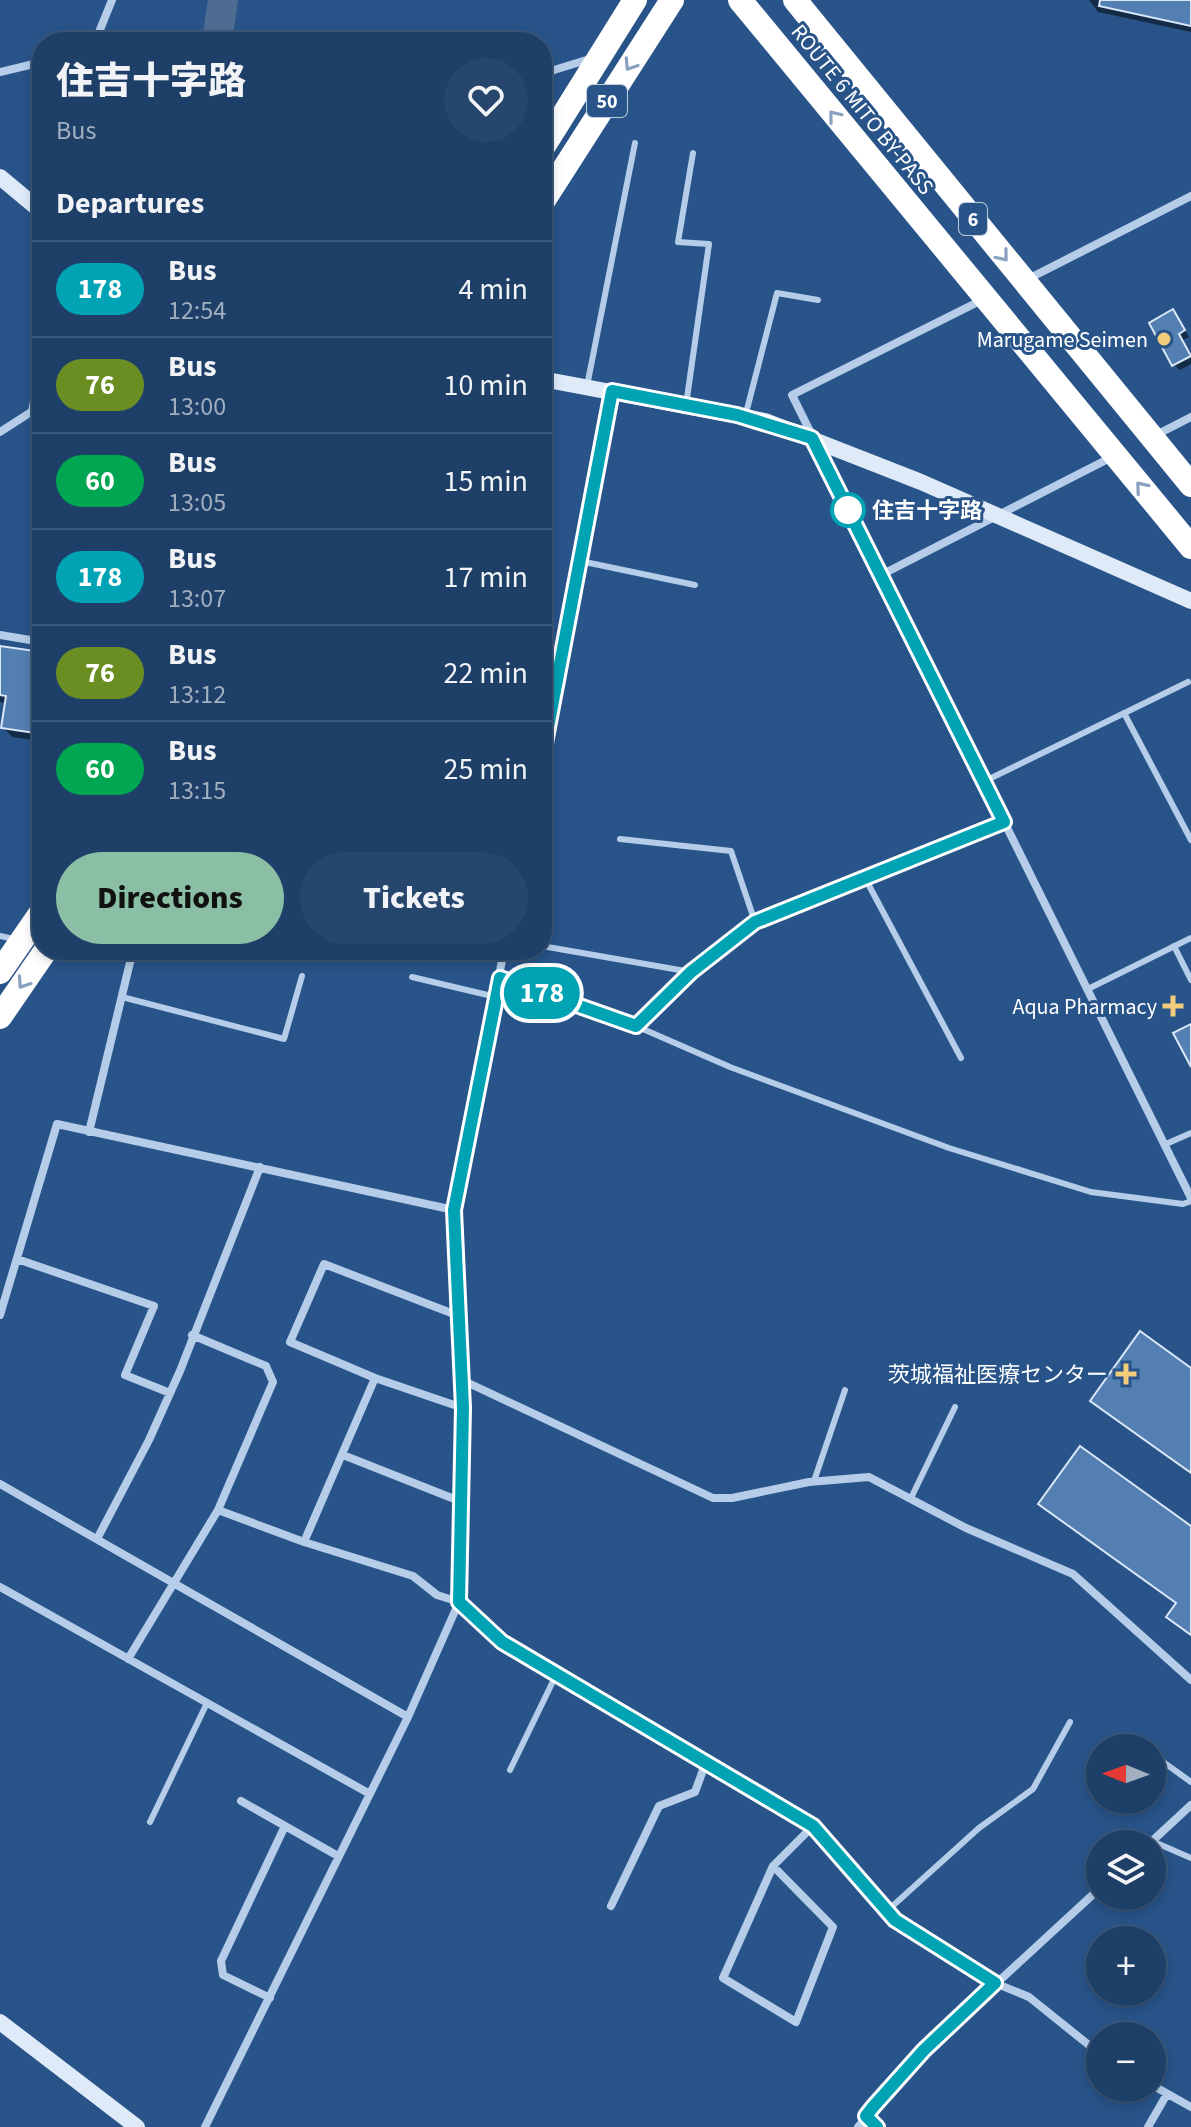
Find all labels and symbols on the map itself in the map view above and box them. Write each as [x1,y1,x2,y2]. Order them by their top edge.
street label: ROUTE 6 MITO BY-PASS [783,17,941,202]
one-way arrow [625,57,640,71]
road number: 50 [587,85,627,117]
one-way arrow [830,110,844,125]
road number: 6 [959,203,987,235]
one-way arrow [993,247,1008,261]
place label: Marugame Seimen [977,324,1148,356]
marker: Marugame Seimen [1155,330,1173,348]
one-way arrow [1136,482,1151,496]
marker: 住吉十字路 [831,493,865,527]
place label: 住吉十字路 [872,495,982,527]
line badge: 178 [496,967,588,1019]
one-way arrow [18,975,33,989]
place label: Aqua Pharmacy [1012,991,1158,1023]
marker: Aqua Pharmacy [1164,997,1182,1015]
place label: 茨城福祉医療センター [888,1359,1108,1391]
marker: 茨城福祉医療センター [1115,1363,1137,1385]
north arrow [1086,1734,1166,1814]

